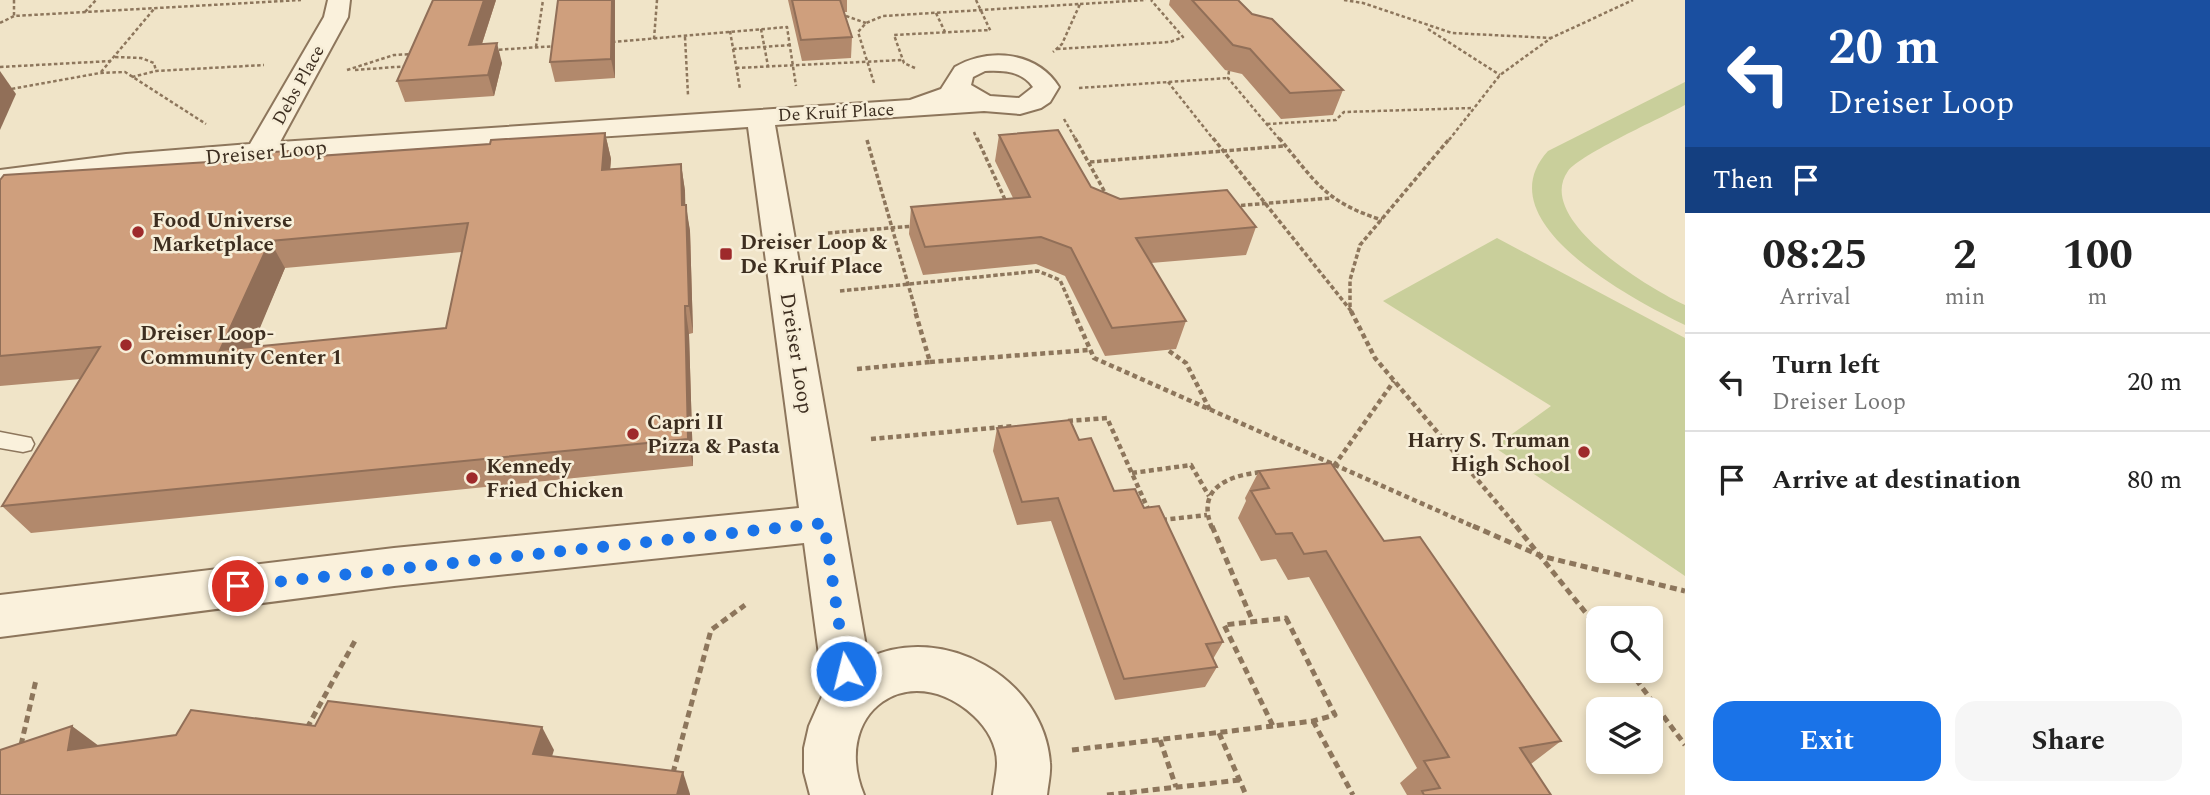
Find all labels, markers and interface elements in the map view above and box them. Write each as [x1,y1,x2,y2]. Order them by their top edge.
text: 20 m [1828,11,1939,86]
icon: left [1713,28,1804,119]
street label: Debs Place [265,40,332,130]
text: Dreiser Loop [1828,79,2014,128]
street label: De Kruif Place [777,96,895,129]
street label: Dreiser Loop [204,132,328,174]
text: Then [1713,160,1773,200]
icon: arrive [1787,161,1825,199]
place label: Food Universe Marketplace [152,205,292,261]
marker: Food Universe Marketplace [130,224,146,240]
text: 08:25 [1762,224,1868,287]
text: 2 [1953,224,1977,287]
text: 100 [2062,224,2133,287]
place label: Dreiser Loop & De Kruif Place [740,227,888,283]
marker: Dreiser Loop & De Kruif Place [718,246,734,262]
text: Arrival [1779,280,1851,315]
text: min [1945,280,1985,315]
text: m [2088,280,2107,315]
street label: Dreiser Loop [771,290,821,416]
place label: Dreiser Loop- Community Center 1 [140,318,343,374]
marker: Dreiser Loop- Community Center 1 [118,337,134,353]
text: Turn left [1772,345,1880,385]
text: 20 m [2127,362,2182,402]
icon: left [1713,363,1751,401]
text: Dreiser Loop [1772,385,1906,420]
place label: Capri II Pizza & Pasta [647,407,780,463]
place label: Harry S. Truman High School [1407,425,1570,481]
marker: Capri II Pizza & Pasta [625,426,641,442]
marker: Harry S. Truman High School [1576,444,1592,460]
place label: Kennedy Fried Chicken [486,451,624,507]
text: Arrive at destination [1772,460,2021,500]
text: 80 m [2127,460,2182,500]
icon: arrive [1713,461,1751,499]
marker: Kennedy Fried Chicken [464,470,480,486]
pin [208,556,268,616]
icon: arrive [219,567,257,605]
map controls [1586,606,1663,774]
button: search [1586,606,1663,683]
position arrow [809,634,883,708]
button: layers [1586,697,1663,774]
button: Exit [1713,701,1941,781]
button: Share [1955,701,2182,781]

